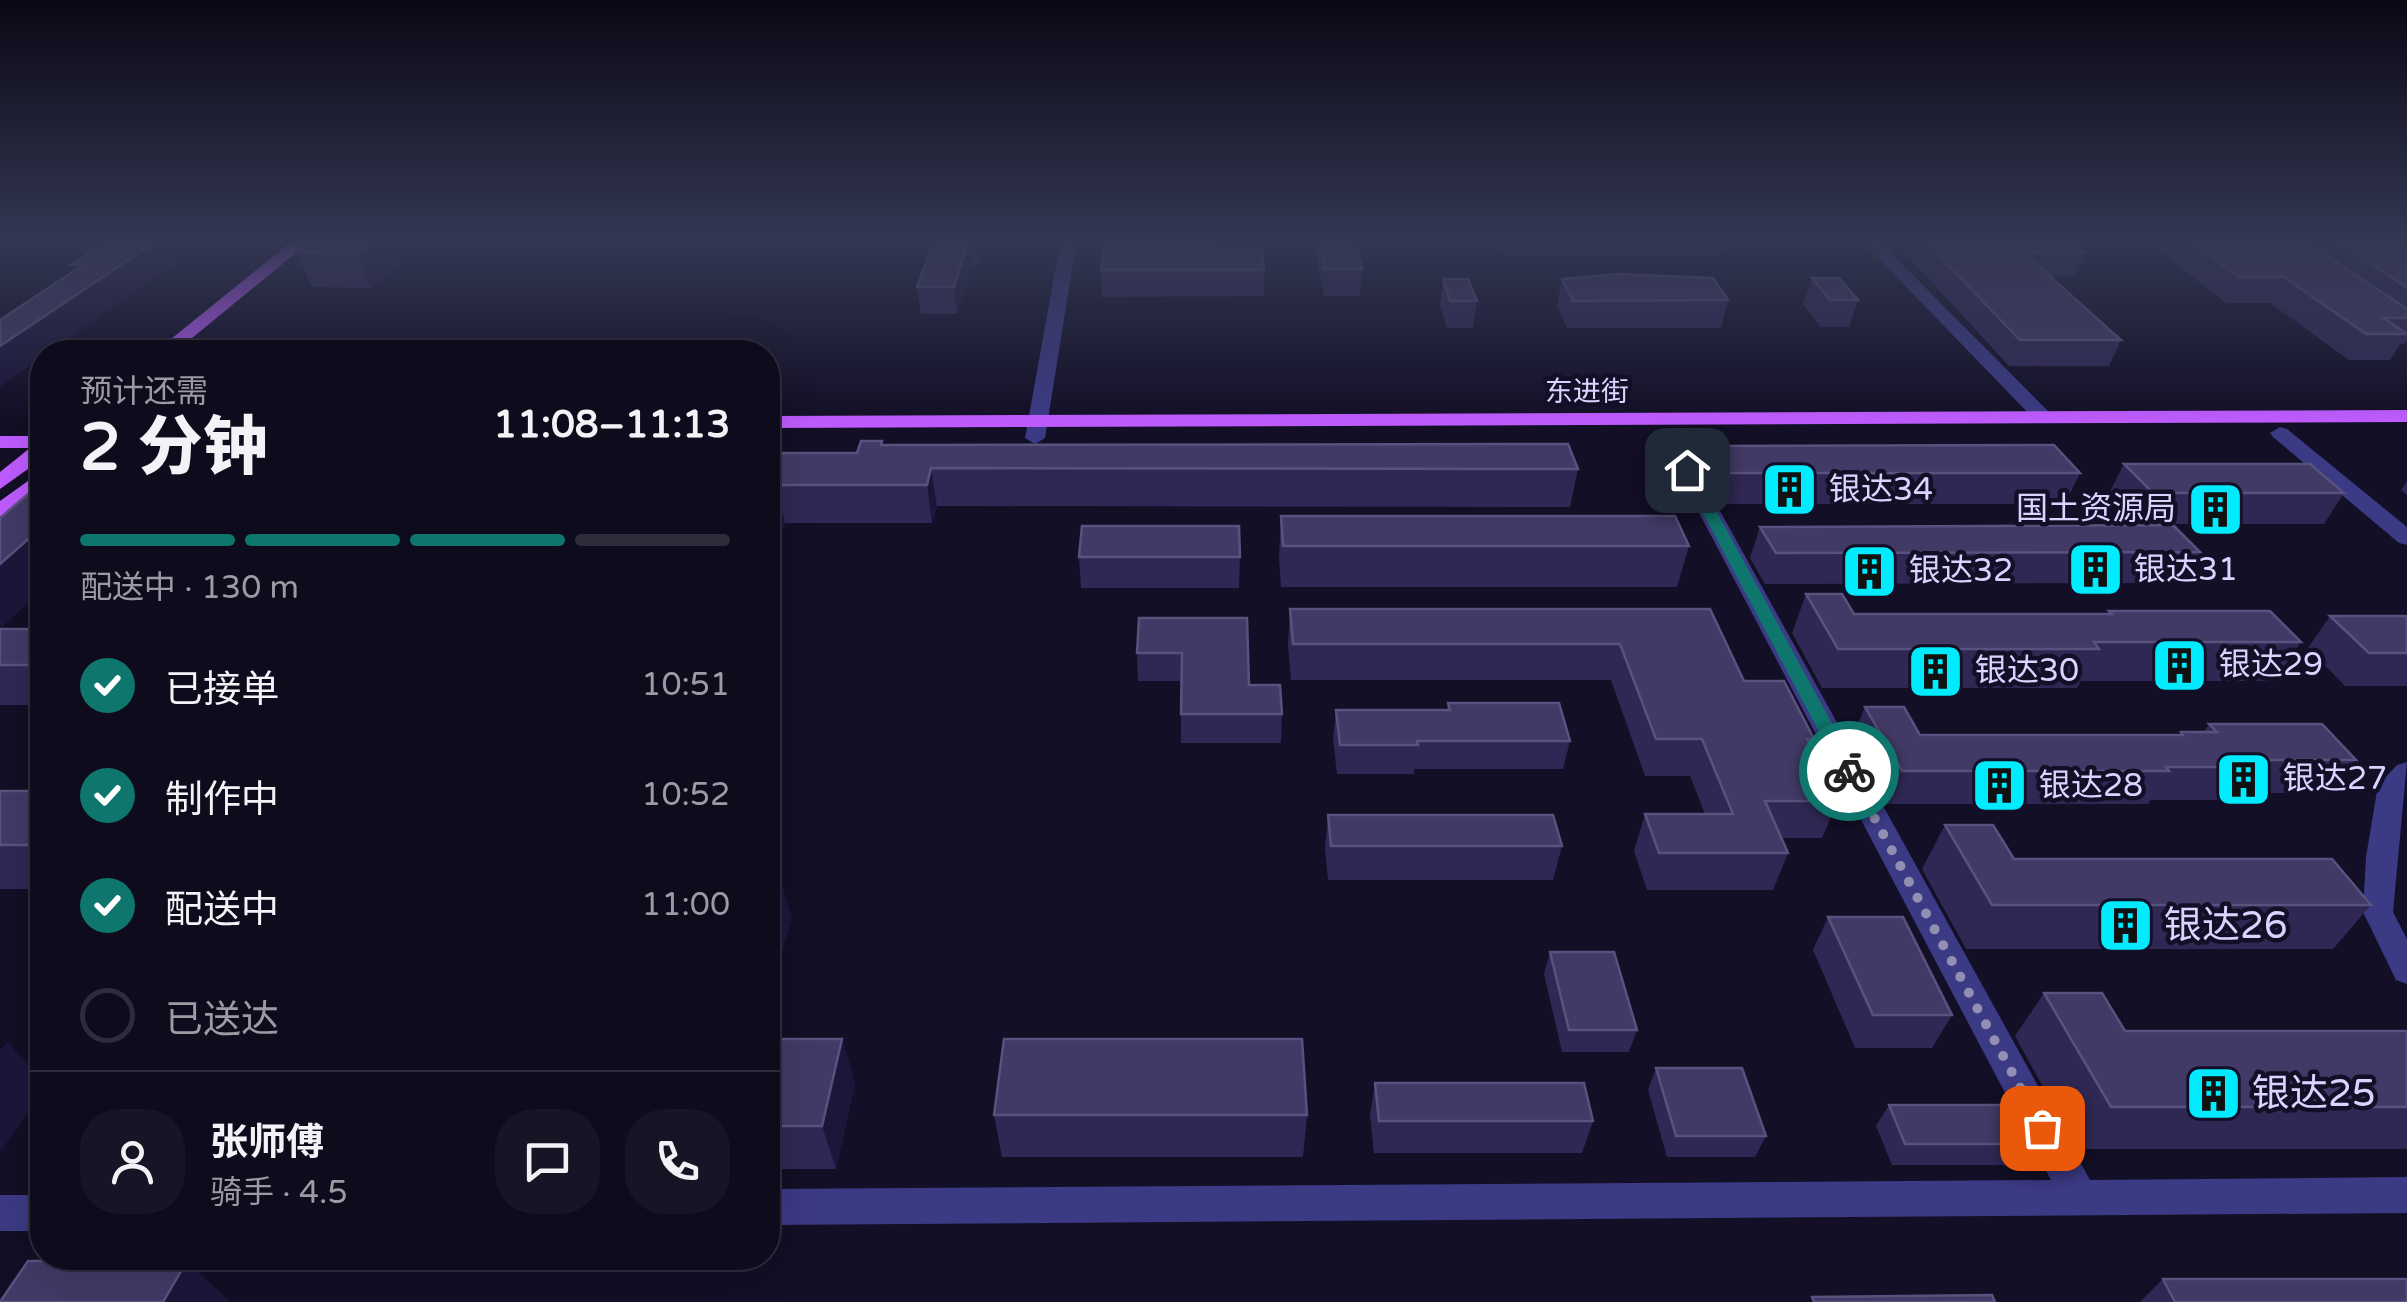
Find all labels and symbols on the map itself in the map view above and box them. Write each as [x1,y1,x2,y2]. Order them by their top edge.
street label: 东进街 [1545,375,1629,409]
pin [1645,428,1730,513]
building icon: 银达34 [1760,460,1820,520]
place label: 银达34 [1829,471,1933,509]
building icon: 国土资源局 [2185,479,2245,539]
place label: 国土资源局 [2016,490,2176,528]
building icon: 银达31 [2065,540,2125,600]
building icon: 银达32 [1840,541,1900,601]
place label: 银达31 [2134,551,2238,589]
place label: 银达32 [1909,552,2013,590]
building icon: 银达29 [2150,635,2210,695]
building icon: 银达30 [1906,641,1966,701]
place label: 银达29 [2219,646,2323,684]
place label: 银达30 [1975,652,2079,690]
courier [1799,721,1899,821]
building icon: 银达27 [2214,749,2274,809]
building icon: 银达28 [1970,756,2030,816]
place label: 银达27 [2283,760,2387,798]
place label: 银达28 [2039,767,2143,805]
building icon: 银达26 [2095,896,2155,956]
place label: 银达26 [2164,903,2288,949]
building icon: 银达25 [2183,1064,2243,1124]
place label: 银达25 [2252,1071,2376,1117]
pin [2000,1086,2085,1171]

